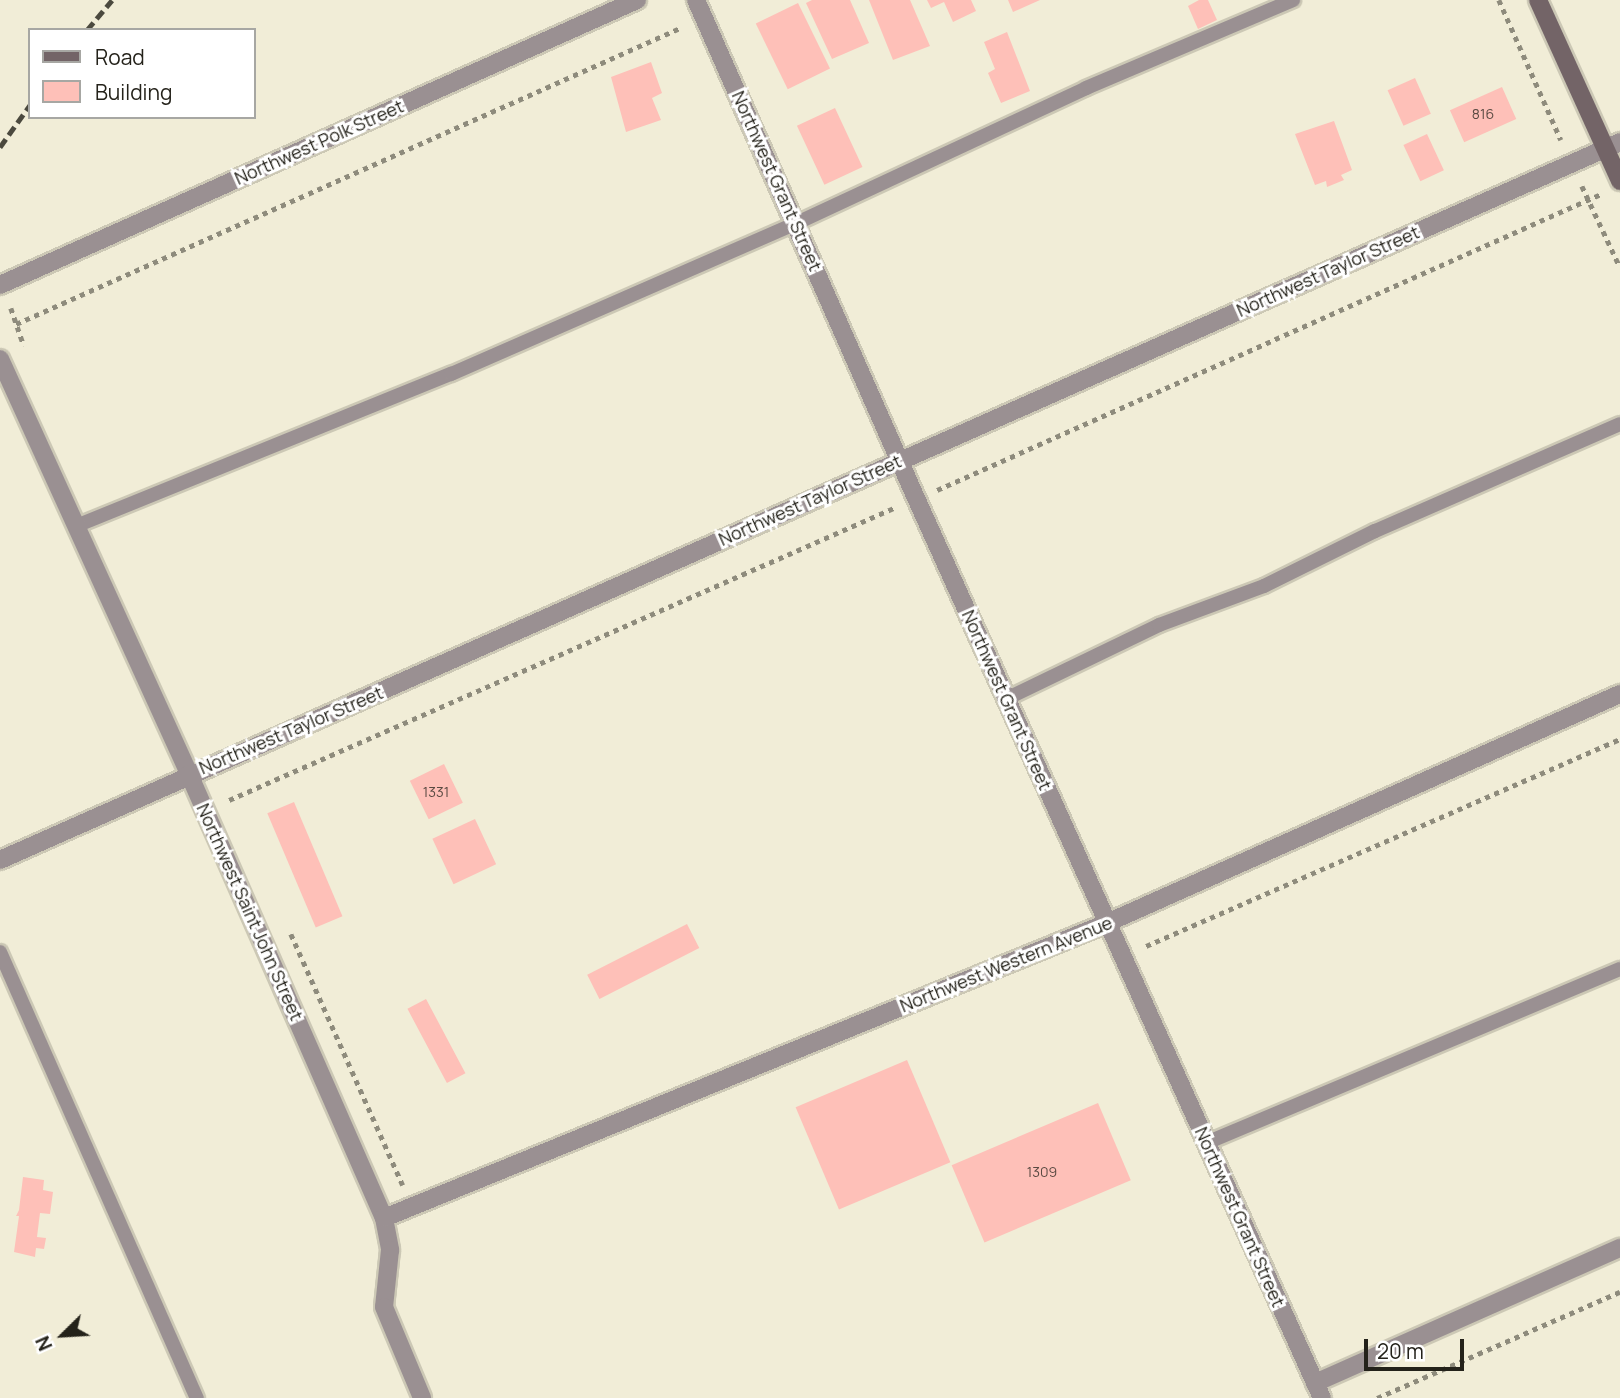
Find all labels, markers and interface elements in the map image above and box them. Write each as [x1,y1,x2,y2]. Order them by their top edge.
legend [28,28,256,119]
text: Road [95,43,145,71]
text: Building [95,78,172,106]
street label: Northwest Grant Street [728,88,826,274]
street label: Northwest Polk Street [231,95,407,189]
house number: 816 [1472,106,1494,122]
street label: Northwest Taylor Street [1233,221,1423,321]
street label: Northwest Taylor Street [715,450,905,550]
street label: Northwest Grant Street [958,607,1056,793]
street label: Northwest Taylor Street [196,681,386,779]
house number: 1331 [423,784,449,800]
street label: Northwest Saint John Street [192,800,308,1024]
street label: Northwest Western Avenue [897,911,1115,1017]
street label: Northwest Grant Street [1191,1124,1289,1310]
house number: 1309 [1027,1164,1057,1180]
north arrow [28,1300,98,1370]
scale bar [1368,1324,1468,1368]
text: N [29,1332,58,1355]
text: 20 m [1377,1337,1424,1365]

